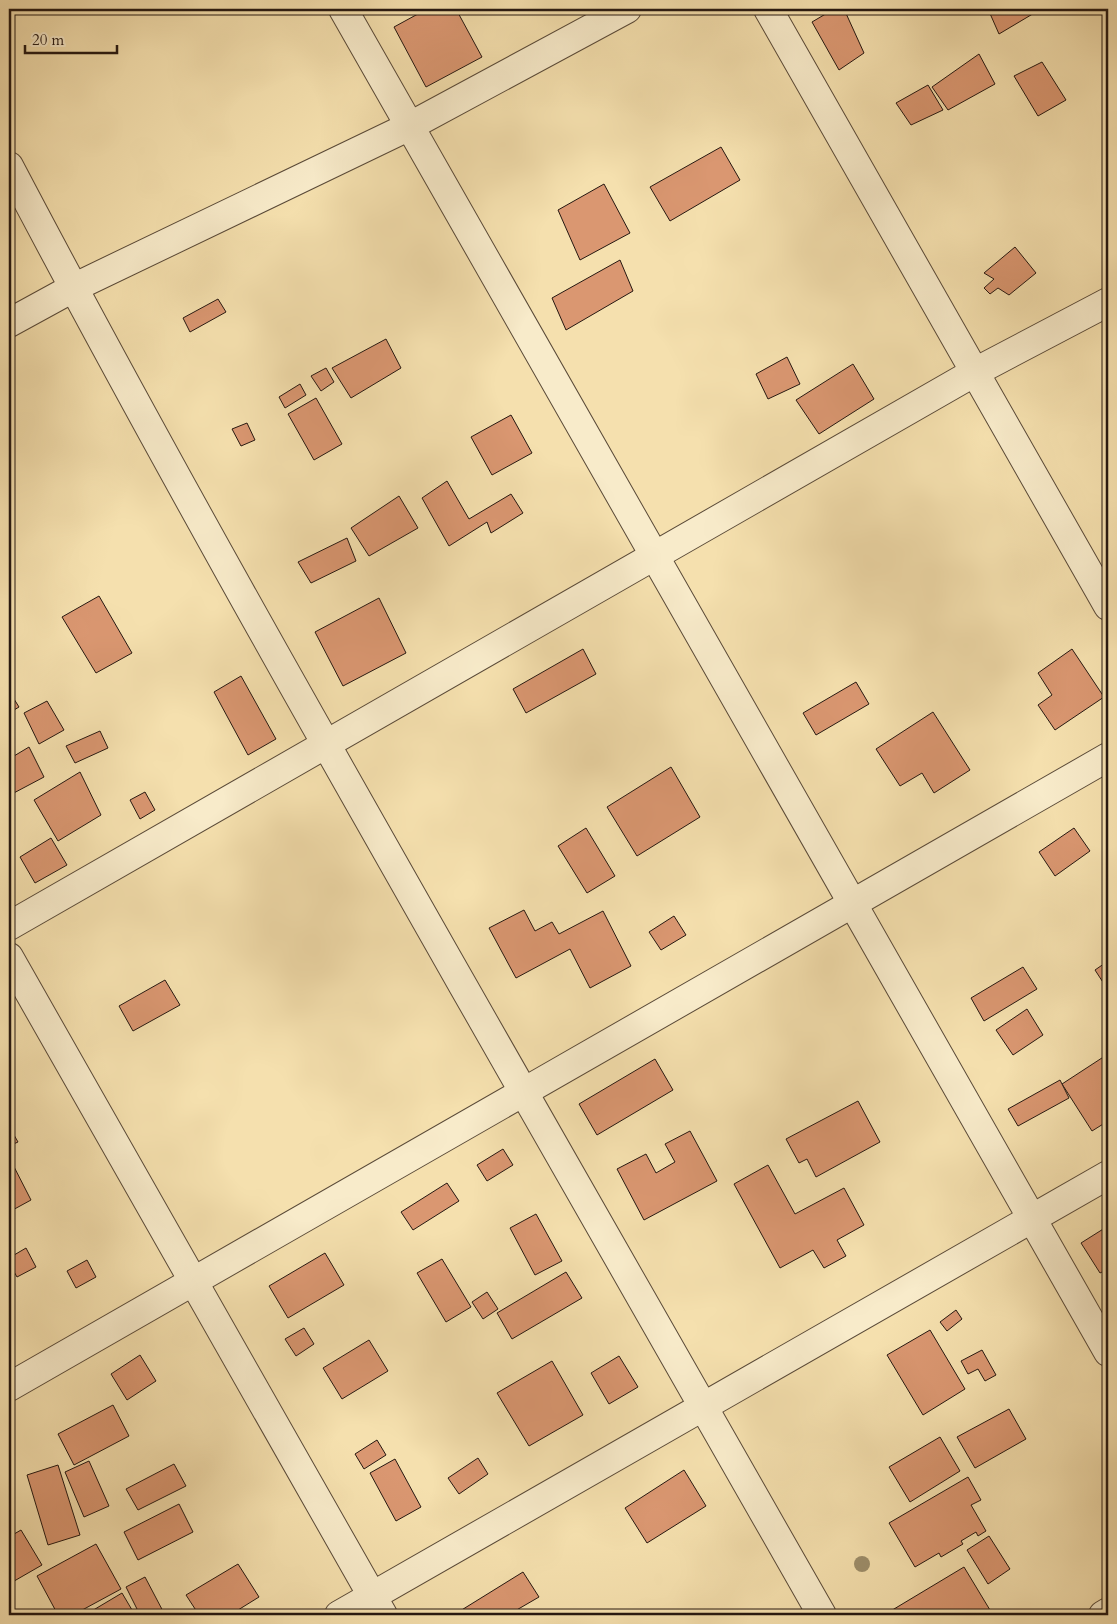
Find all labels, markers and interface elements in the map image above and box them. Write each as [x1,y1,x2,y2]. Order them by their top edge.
scale bar [25,22,118,54]
text: 20 m [32,30,64,50]

